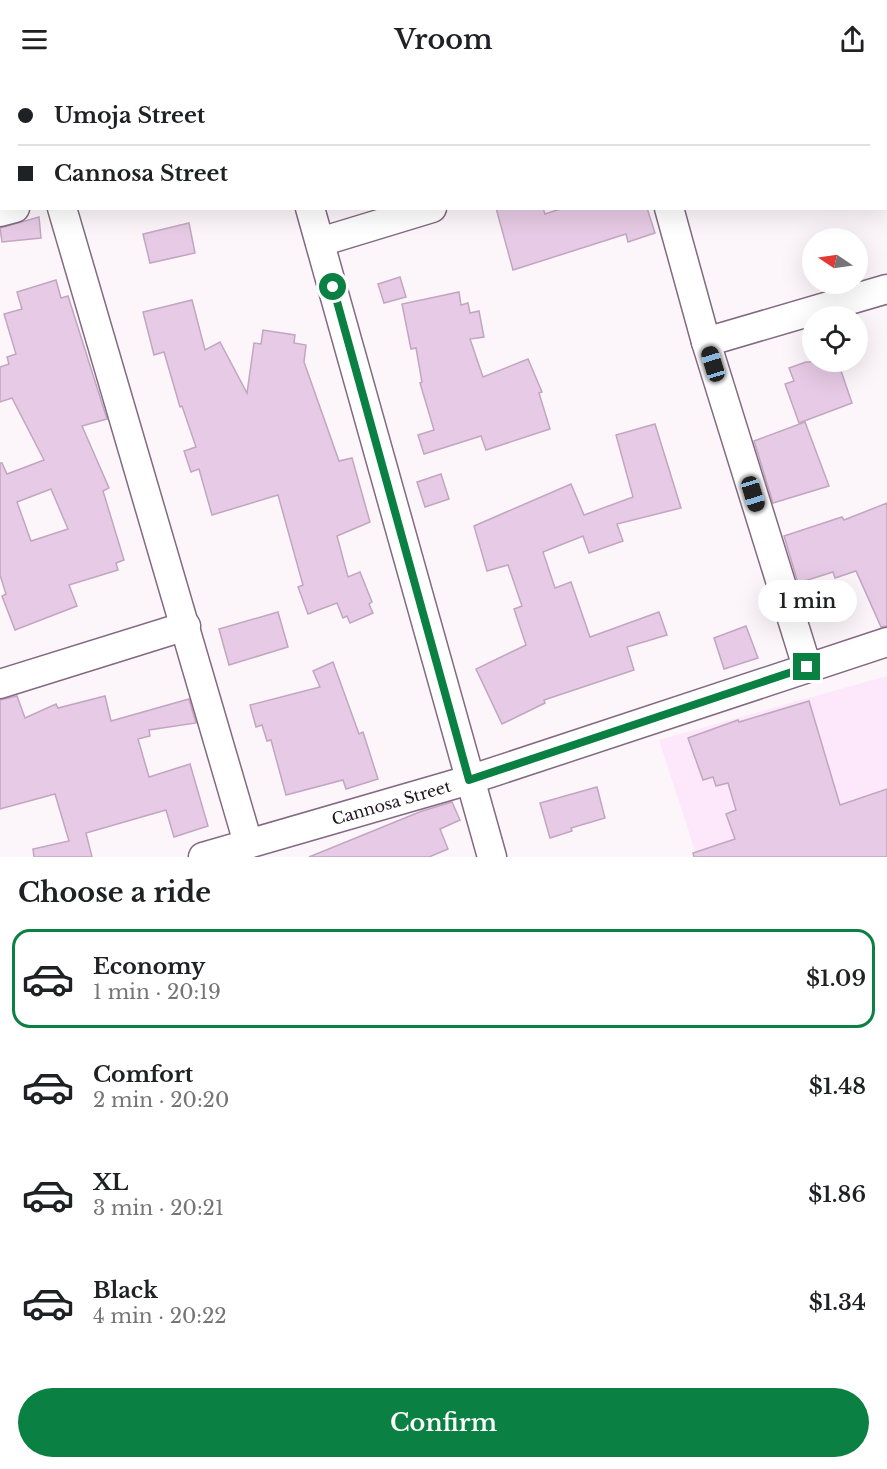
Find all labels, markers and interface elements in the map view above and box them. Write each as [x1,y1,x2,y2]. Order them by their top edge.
icon: menu [18,23,51,56]
text: Vroom [394,23,493,56]
icon: share [836,23,869,56]
text: Umoja Street [54,102,205,129]
text: Cannosa Street [54,160,228,187]
north arrow [802,228,868,294]
map controls [802,228,868,372]
route start [319,273,346,300]
button: locate [802,306,868,372]
car [699,344,727,384]
car [739,474,767,514]
callout: 1 min [758,580,856,622]
text: 1 min [779,589,836,613]
route end [793,653,820,680]
street label: Cannosa Street [329,776,453,829]
text: Choose a ride [18,876,211,909]
icon: car [21,952,75,1006]
text: Economy [93,953,205,980]
text: $1.09 [806,965,866,992]
text: 1 min · 20:19 [93,980,221,1004]
icon: car [21,1060,75,1114]
text: Comfort [93,1061,193,1088]
text: $1.48 [809,1073,866,1100]
text: 2 min · 20:20 [93,1088,229,1112]
icon: car [21,1168,75,1222]
text: XL [93,1169,128,1196]
text: $1.86 [808,1181,866,1208]
text: 3 min · 20:21 [93,1196,224,1220]
icon: car [21,1276,75,1330]
text: Black [93,1277,158,1304]
text: $1.34 [809,1289,866,1316]
text: 4 min · 20:22 [93,1304,227,1328]
button: Confirm [18,1388,869,1457]

